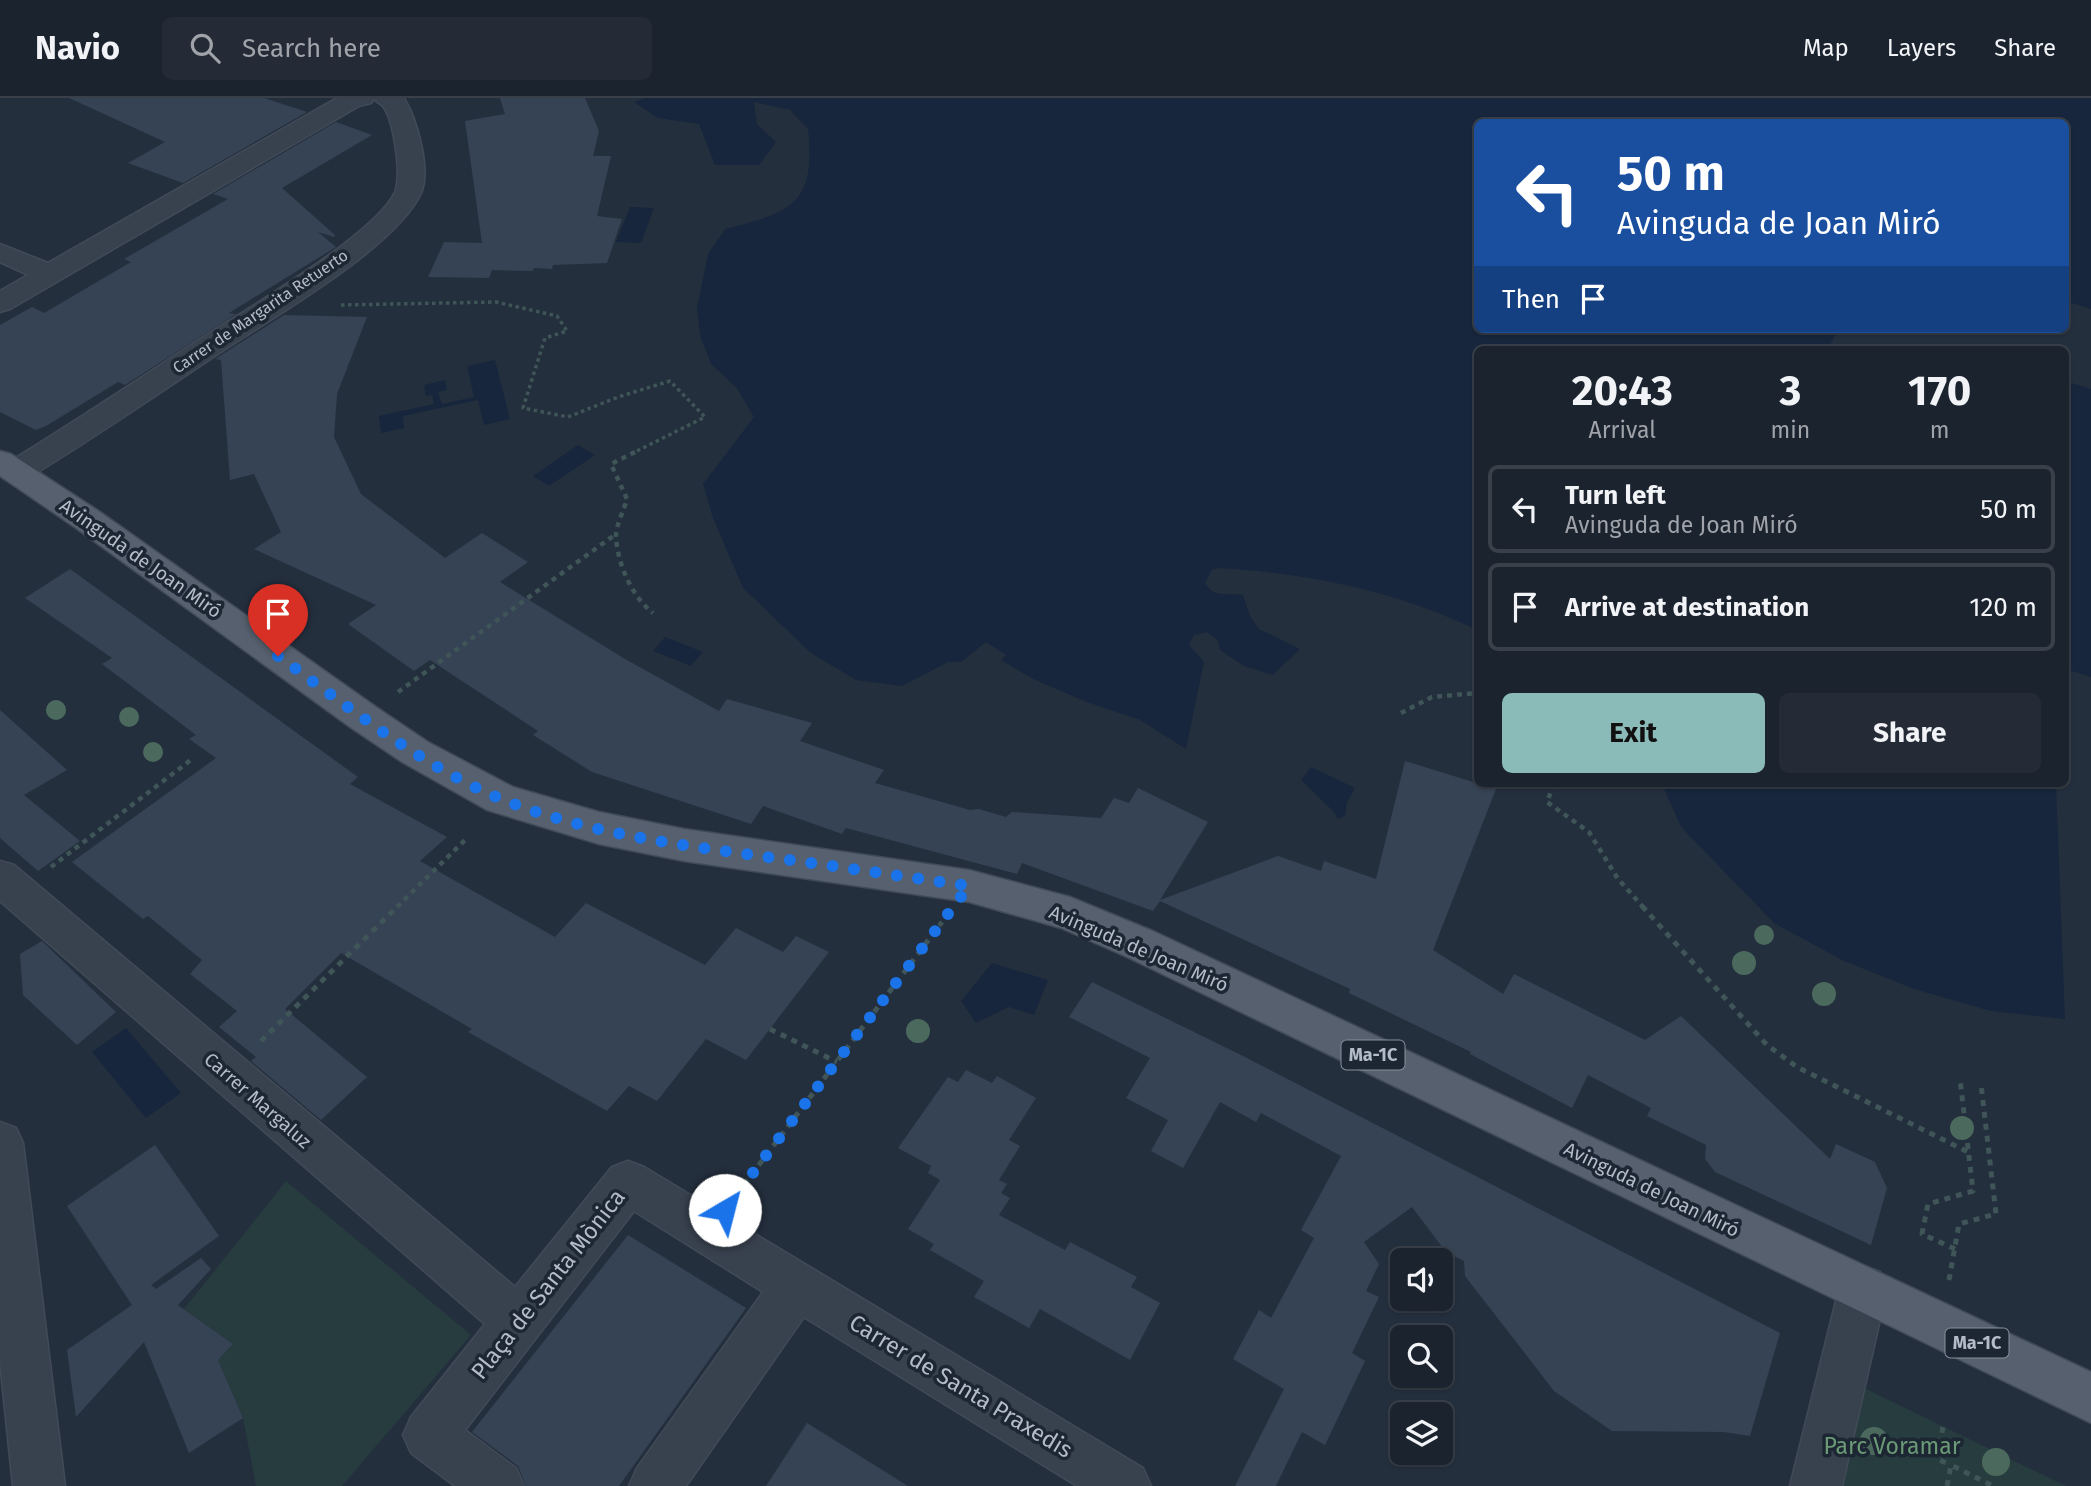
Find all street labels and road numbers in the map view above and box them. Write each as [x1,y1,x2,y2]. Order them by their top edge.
street label: Carrer de Margarita Retuerto [169,246,351,377]
street label: Avinguda de Joan Miró [55,494,226,623]
street label: Avinguda de Joan Miró [1046,900,1232,997]
road number: Ma-1C [1342,1040,1404,1070]
street label: Carrer Margaluz [199,1048,316,1153]
street label: Avinguda de Joan Miró [1560,1137,1743,1242]
street label: Plaça de Santa Mònica [465,1183,631,1385]
street label: Carrer de Santa Praxedis [844,1308,1078,1464]
road number: Ma-1C [1946,1328,2008,1358]

